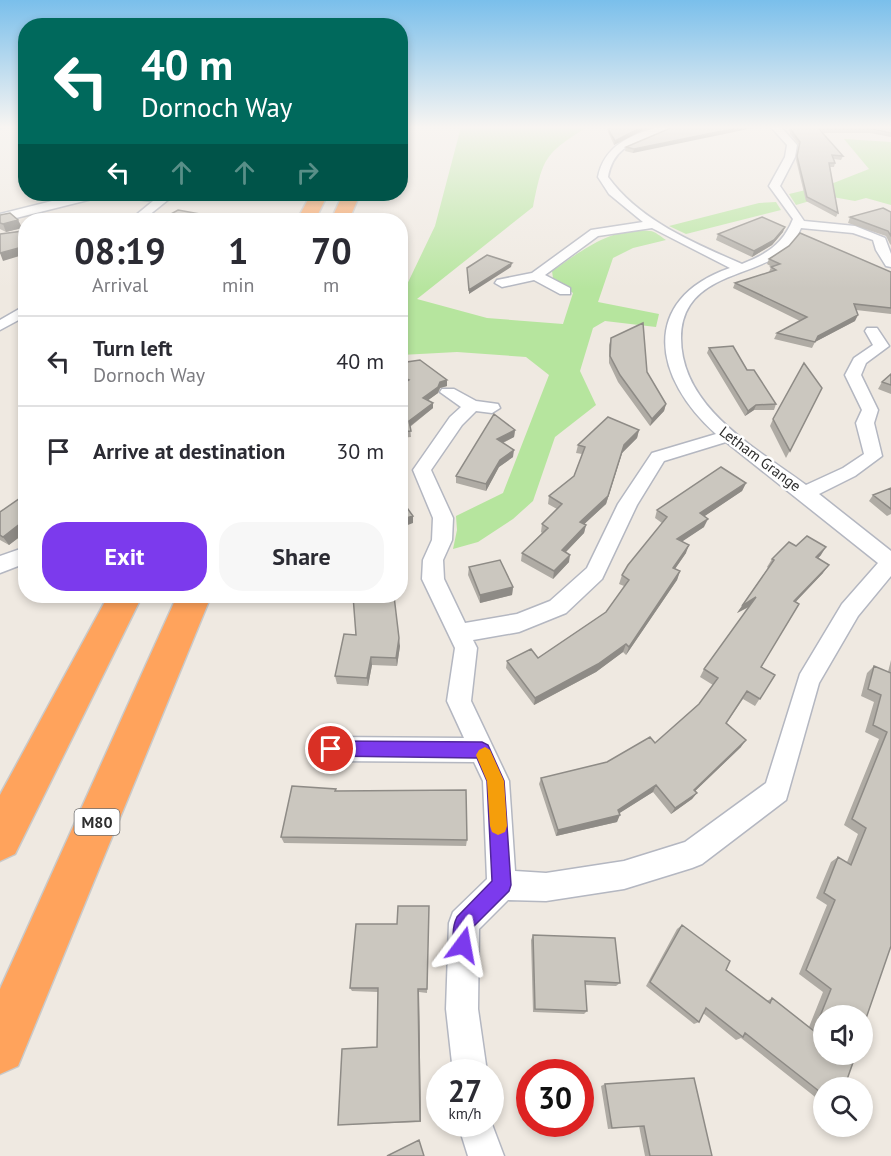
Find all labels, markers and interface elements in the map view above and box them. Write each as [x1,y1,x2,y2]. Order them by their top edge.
text: 40 m [141,37,233,92]
icon: left [42,42,120,120]
text: Dornoch Way [141,90,292,124]
icon: left [102,156,135,189]
icon: ahead [165,156,198,189]
icon: ahead [228,156,261,189]
icon: right [291,156,324,189]
text: 08:19 [74,227,166,274]
text: 1 [228,227,248,274]
text: 70 [311,227,352,274]
text: Arrival [92,272,148,298]
text: min [222,272,255,298]
text: m [323,272,339,298]
text: Turn left [93,334,173,362]
icon: left [42,345,75,378]
text: 40 m [336,347,384,375]
text: Dornoch Way [93,362,205,388]
street label: Letham Grange [716,422,805,495]
icon: arrive [42,435,75,468]
text: Arrive at destination [93,437,285,465]
text: 30 m [336,437,384,465]
button: Exit [42,522,207,591]
button: Share [219,522,384,591]
pin [305,723,356,774]
icon: arrive [314,732,347,765]
road number: M80 [74,809,120,835]
position arrow [431,913,495,977]
map controls [813,1005,873,1137]
button: sound [813,1005,873,1065]
speed limit sign: 30 [516,1059,594,1137]
text: 27 [448,1071,482,1110]
button: search [813,1077,873,1137]
text: km/h [449,1104,481,1123]

